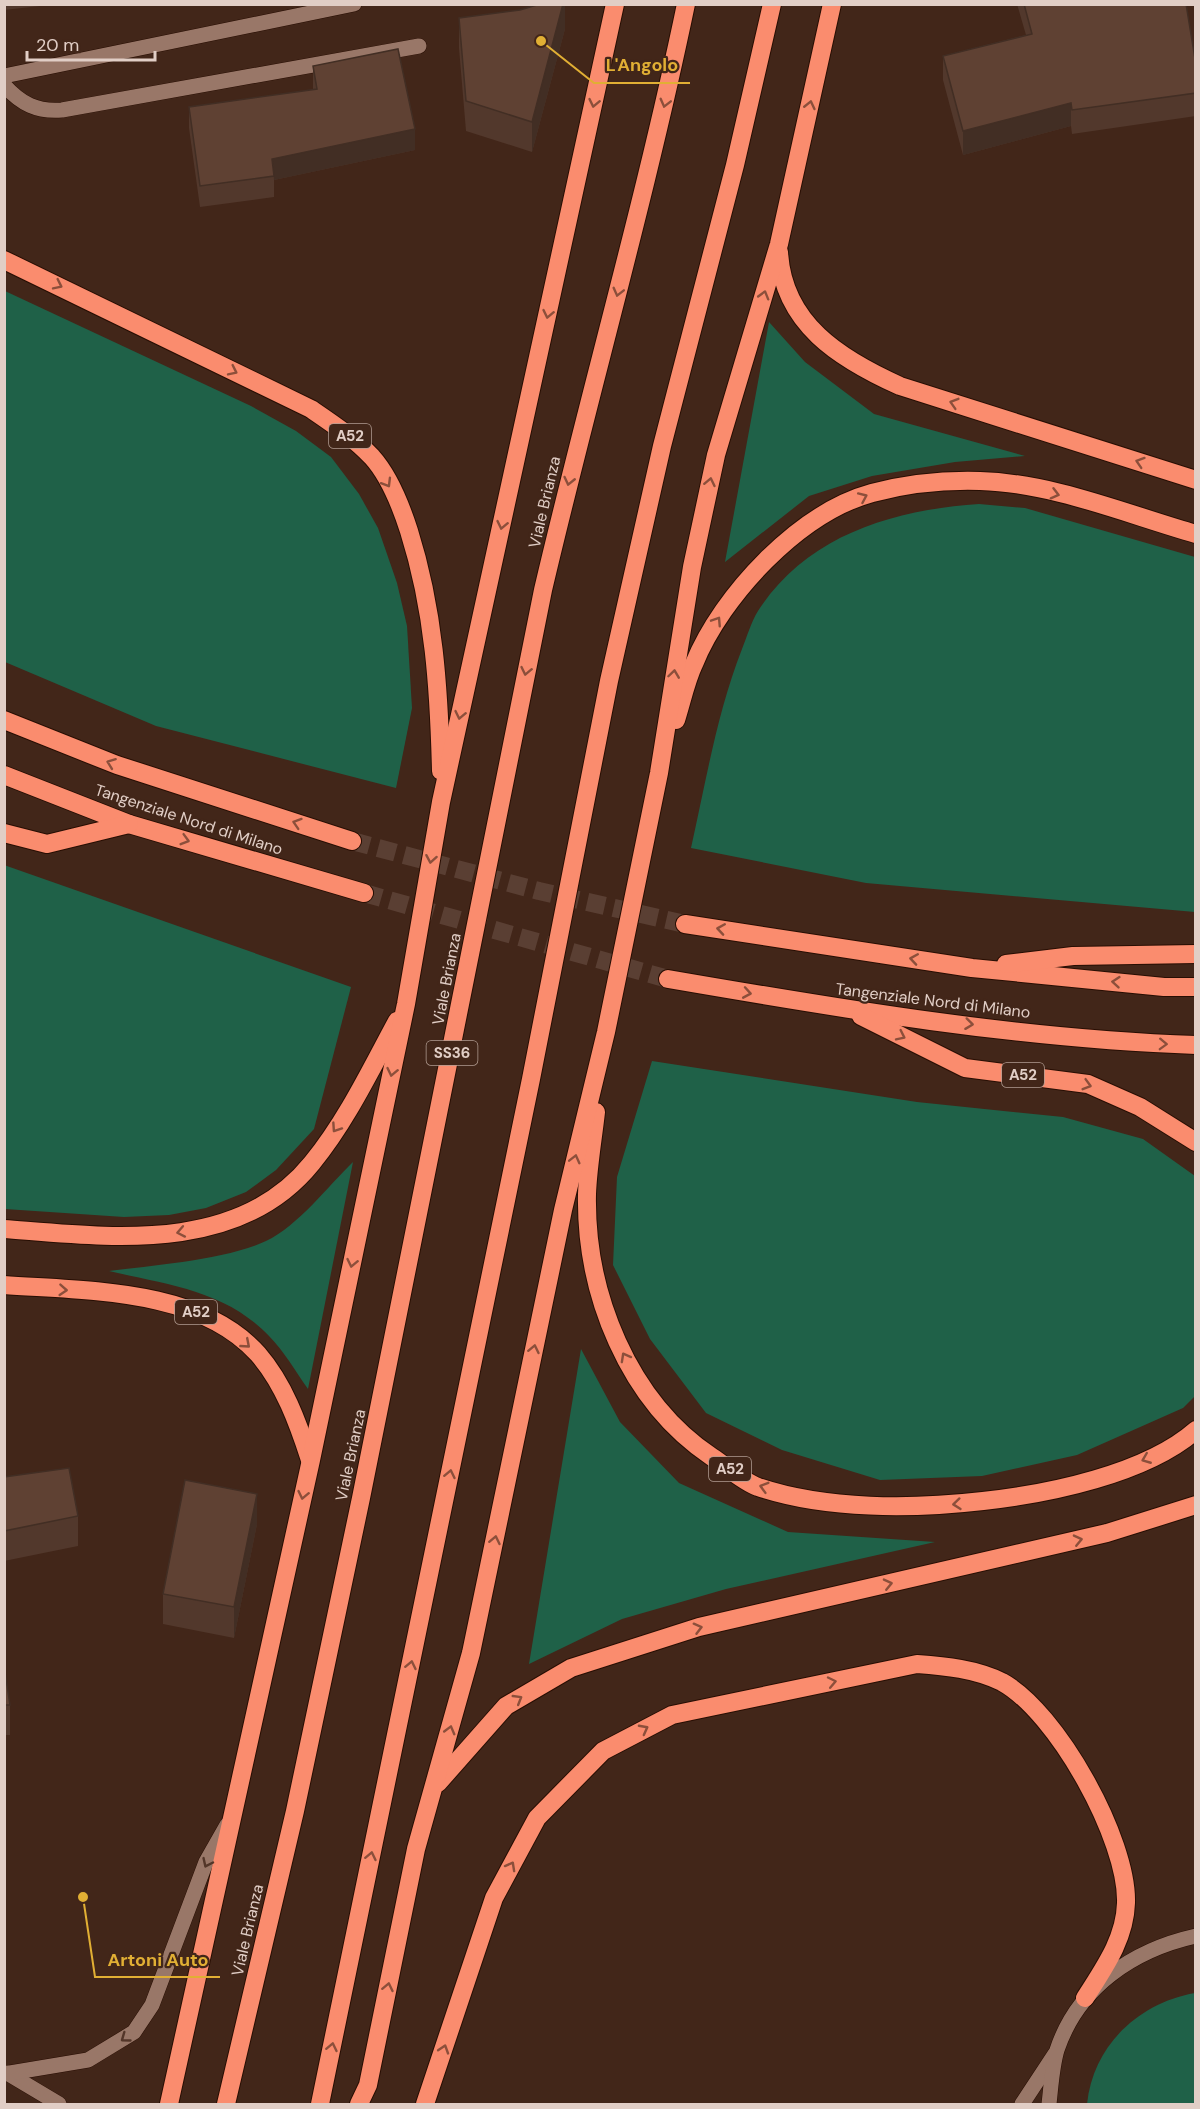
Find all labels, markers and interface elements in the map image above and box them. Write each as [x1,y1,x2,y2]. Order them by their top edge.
scale bar [27,24,154,62]
text: 20 m [36,33,79,57]
callout: L'Angolo [594,47,690,83]
text: L'Angolo [606,53,678,77]
one-way arrow [588,97,601,107]
one-way arrow [659,97,672,107]
one-way arrow [803,101,816,111]
one-way arrow [51,277,62,289]
one-way arrow [613,287,626,297]
one-way arrow [757,290,769,301]
one-way arrow [542,308,555,318]
one-way arrow [226,363,237,375]
one-way arrow [949,398,960,410]
road number: A52 [329,424,371,448]
street label: Viale Brianza [524,454,565,550]
one-way arrow [1135,457,1146,469]
one-way arrow [563,475,576,485]
one-way arrow [380,477,392,487]
one-way arrow [703,477,716,487]
one-way arrow [1050,486,1060,499]
one-way arrow [857,492,868,504]
one-way arrow [496,520,509,530]
one-way arrow [710,617,721,628]
one-way arrow [521,666,534,676]
one-way arrow [667,669,679,678]
one-way arrow [454,710,467,720]
one-way arrow [107,757,117,770]
street label: Tangenziale Nord di Milano [92,779,285,860]
one-way arrow [292,818,303,830]
one-way arrow [179,833,190,845]
one-way arrow [425,854,438,864]
one-way arrow [716,924,726,936]
street label: Viale Brianza [427,931,466,1027]
one-way arrow [909,953,919,966]
one-way arrow [1112,976,1121,989]
street label: Tangenziale Nord di Milano [834,978,1032,1023]
one-way arrow [742,986,751,998]
one-way arrow [965,1018,974,1030]
one-way arrow [895,1029,905,1040]
one-way arrow [1159,1038,1168,1051]
road number: SS36 [426,1041,478,1065]
road number: A52 [1002,1063,1044,1087]
one-way arrow [386,1066,399,1076]
one-way arrow [1082,1078,1092,1091]
one-way arrow [332,1121,343,1132]
one-way arrow [568,1154,581,1164]
one-way arrow [176,1225,186,1238]
one-way arrow [346,1257,359,1267]
one-way arrow [58,1283,67,1296]
road number: A52 [175,1300,217,1324]
one-way arrow [239,1336,250,1347]
one-way arrow [527,1345,540,1355]
one-way arrow [621,1353,632,1363]
street label: Viale Brianza [330,1407,370,1503]
one-way arrow [1141,1452,1152,1464]
road number: A52 [709,1457,751,1481]
one-way arrow [443,1469,456,1479]
one-way arrow [759,1482,769,1495]
one-way arrow [297,1489,310,1499]
one-way arrow [953,1497,962,1510]
one-way arrow [1073,1534,1083,1547]
one-way arrow [488,1536,501,1546]
one-way arrow [883,1578,893,1591]
one-way arrow [693,1622,703,1635]
one-way arrow [403,1660,416,1670]
one-way arrow [826,1676,836,1689]
one-way arrow [512,1695,522,1707]
one-way arrow [443,1725,455,1736]
one-way arrow [637,1725,648,1737]
one-way arrow [364,1851,377,1861]
one-way arrow [202,1857,214,1868]
one-way arrow [504,1862,515,1873]
street label: Viale Brianza [227,1882,268,1978]
callout: Artoni Auto [95,1941,220,1977]
text: Artoni Auto [107,1948,209,1972]
one-way arrow [381,1982,394,1992]
one-way arrow [121,2031,132,2042]
one-way arrow [325,2042,338,2052]
one-way arrow [436,2044,449,2055]

